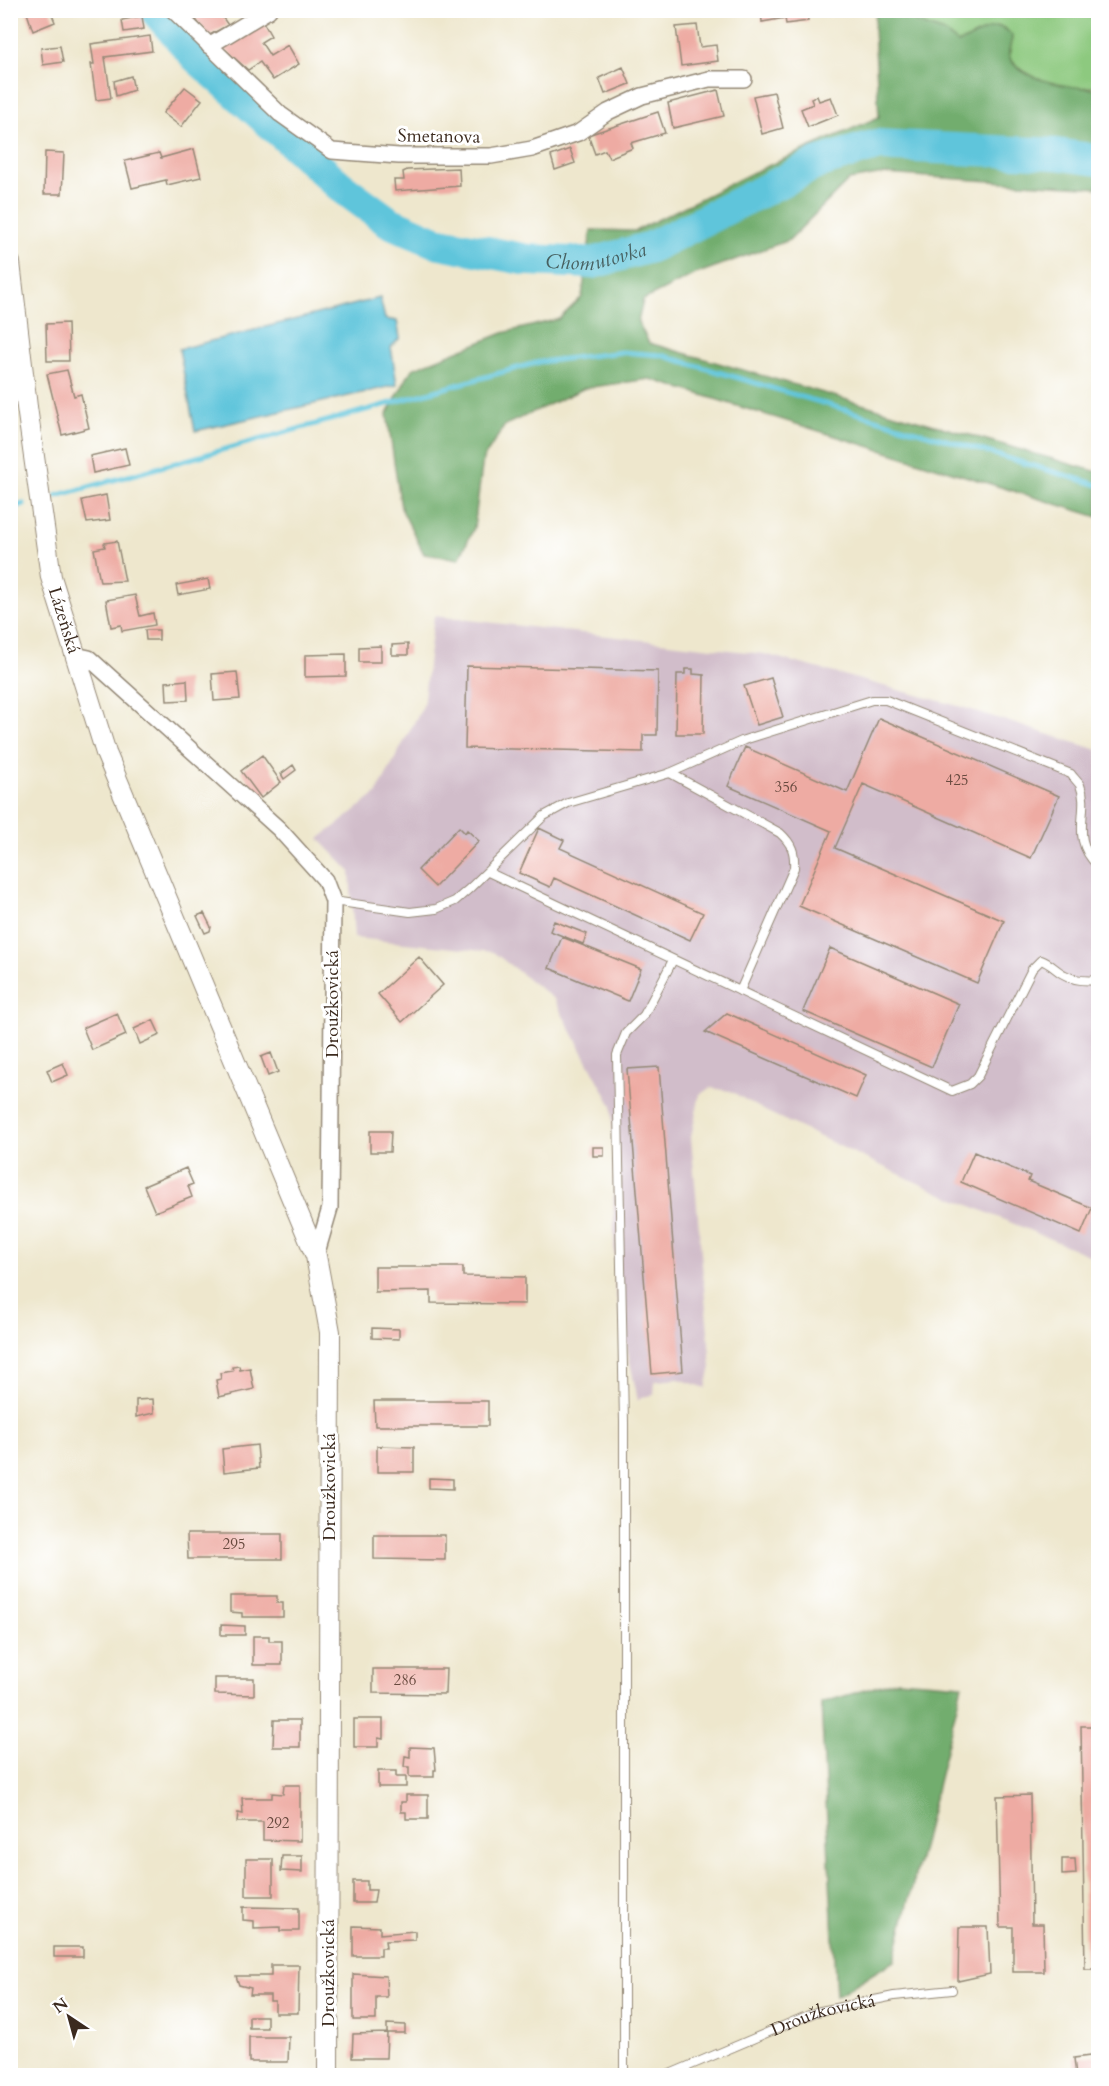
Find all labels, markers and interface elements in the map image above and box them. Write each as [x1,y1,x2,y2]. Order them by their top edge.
street label: Smetanova [397,123,481,150]
water label: Chomutovka [545,236,649,277]
street label: Lázeňská [42,584,86,657]
house number: 425 [945,770,969,790]
house number: 356 [774,777,798,797]
street label: Droužkovická [320,950,345,1058]
street label: Droužkovická [317,1433,342,1541]
house number: 295 [222,1534,246,1554]
house number: 286 [393,1670,417,1690]
house number: 292 [266,1813,290,1833]
street label: Droužkovická [316,1919,341,2027]
north arrow [39,1987,99,2047]
street label: Droužkovická [767,1988,878,2043]
text: N [49,1993,73,2019]

